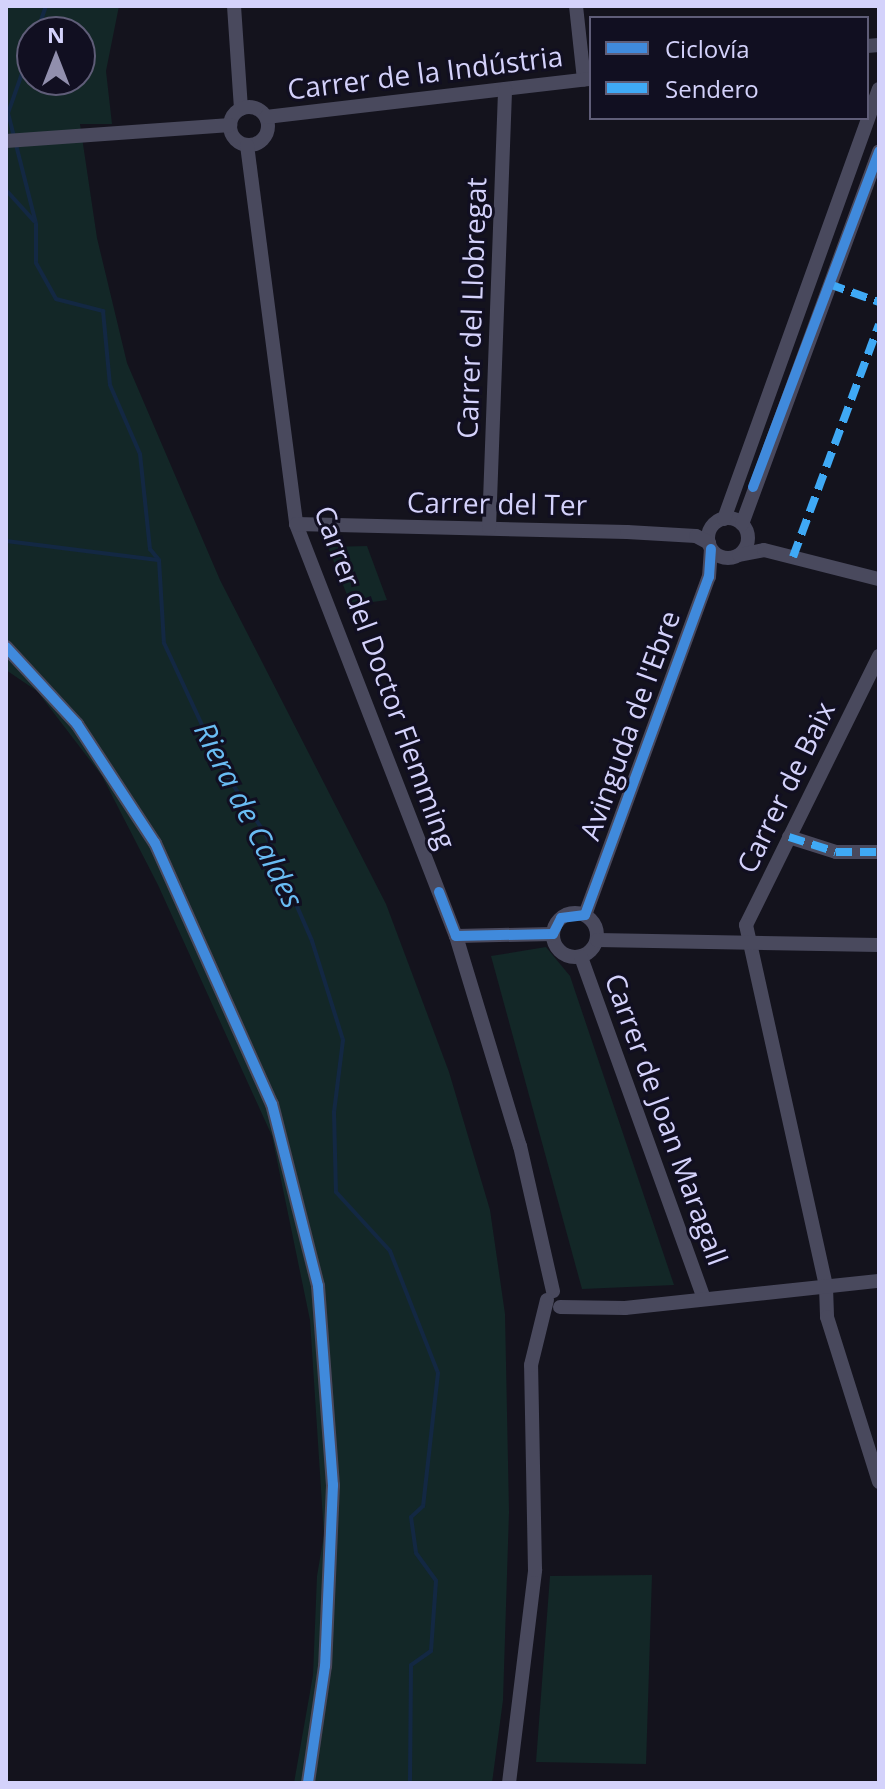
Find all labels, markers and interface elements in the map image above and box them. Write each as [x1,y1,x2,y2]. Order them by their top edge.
north arrow [16,16,96,96]
legend [589,16,869,120]
text: N [47,19,65,49]
text: Ciclovía [665,32,750,65]
street label: Carrer de la Indústria [285,38,565,106]
text: Sendero [665,72,759,105]
street label: Carrer del Llobregat [450,177,492,439]
street label: Carrer del Ter [407,485,587,521]
street label: Carrer del Doctor Flemming [308,501,464,853]
street label: Avinguda de l'Ebre [572,606,686,844]
street label: Carrer de Baix [729,696,841,878]
water label: Riera de Caldes [187,716,311,914]
street label: Carrer de Joan Maragall [599,969,735,1269]

